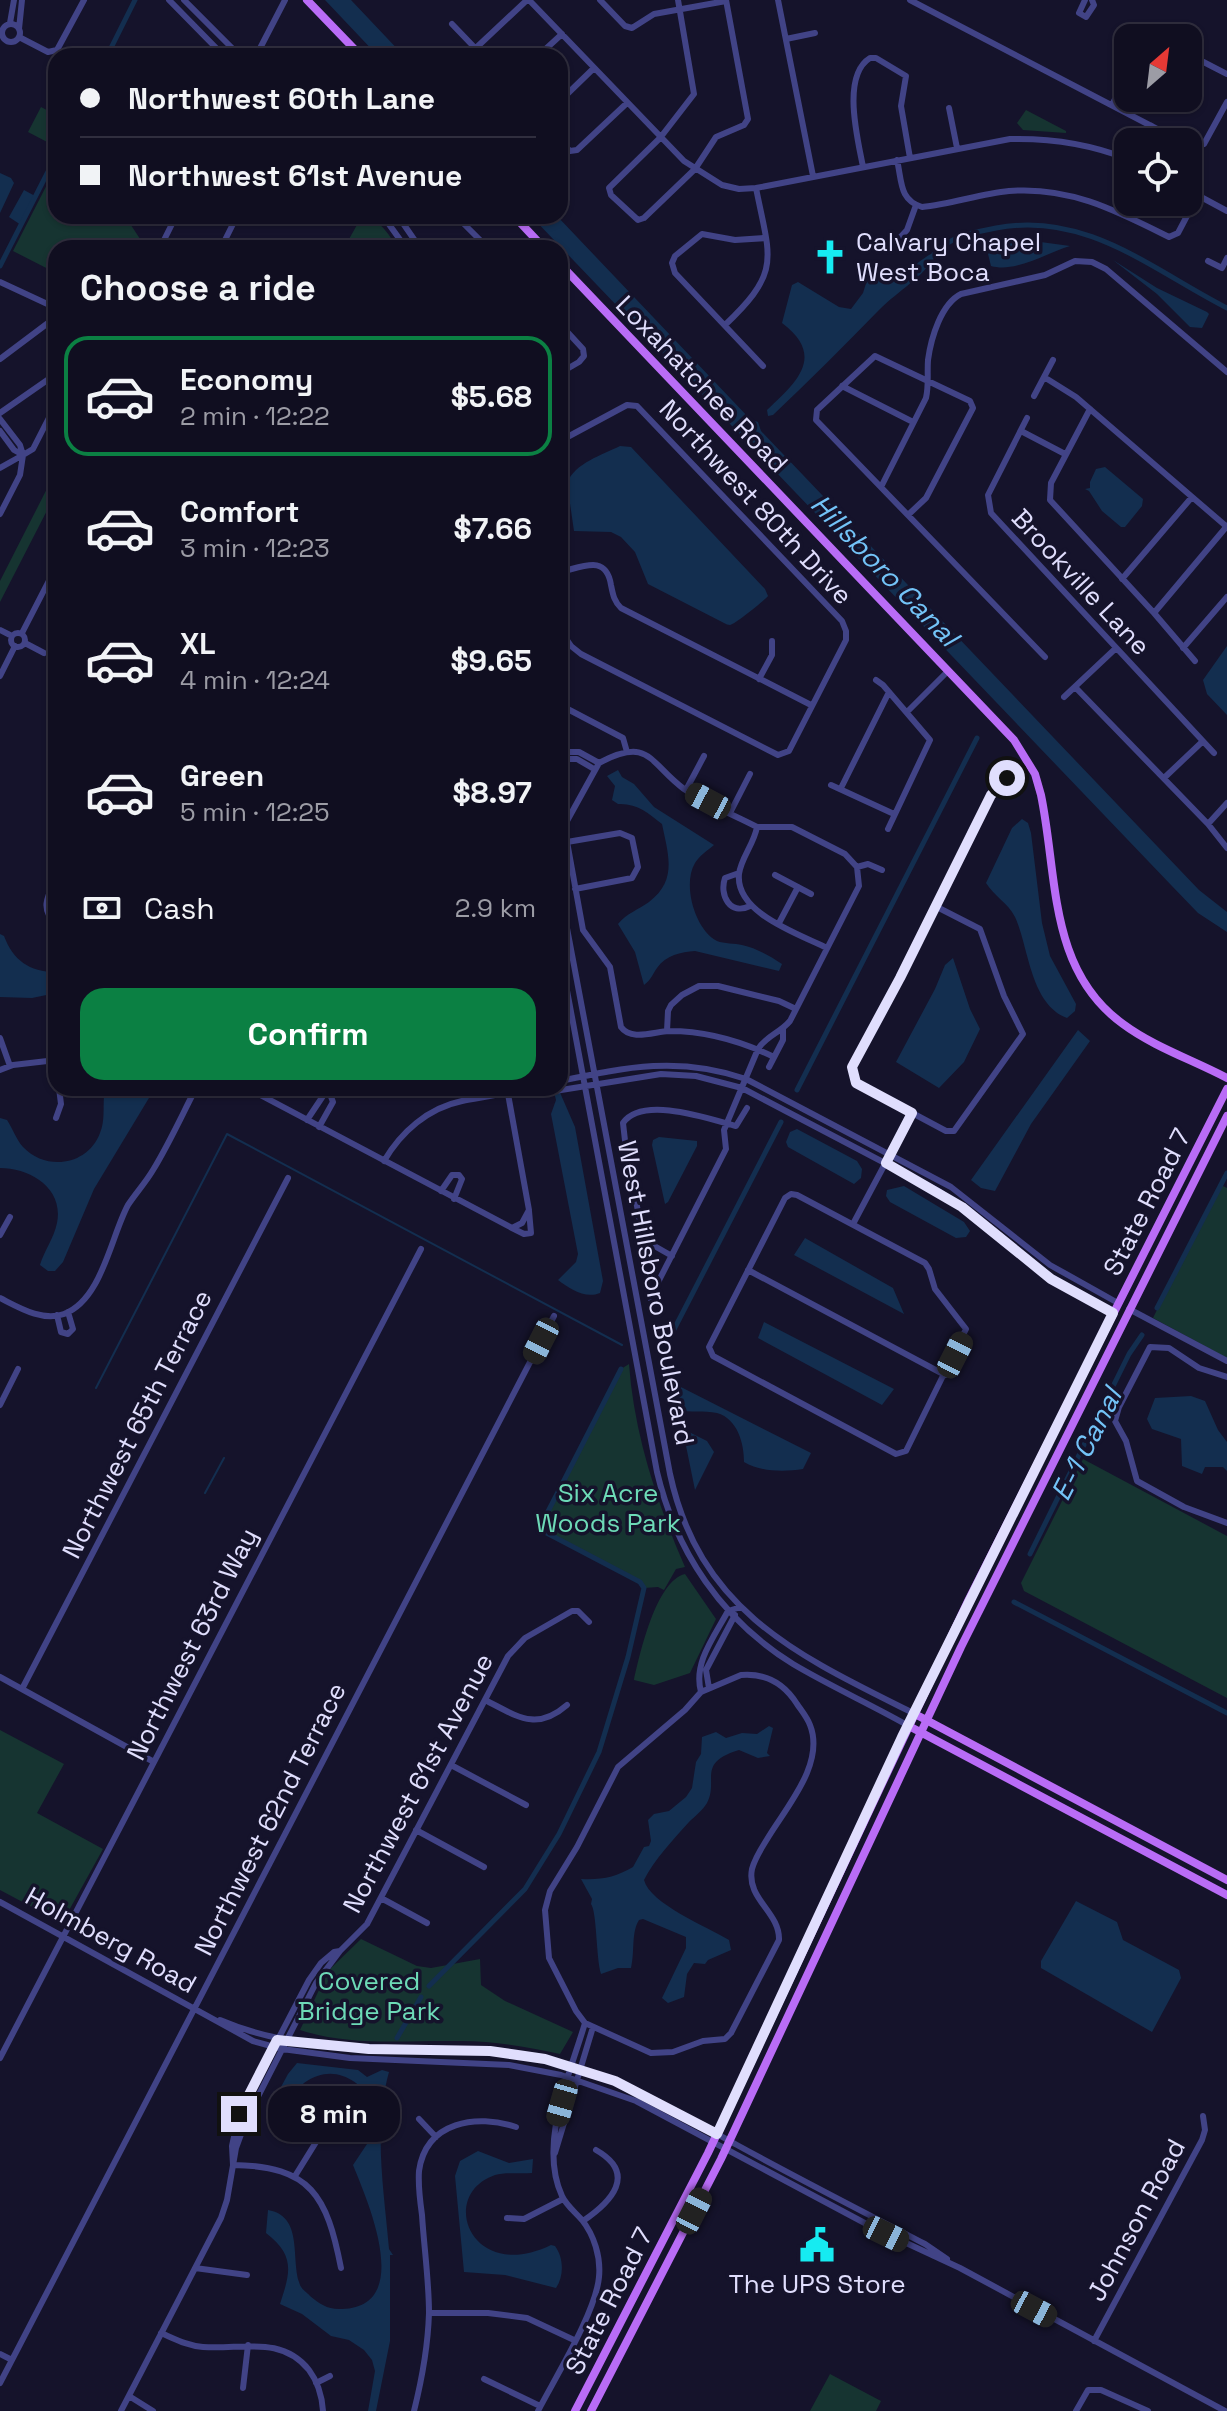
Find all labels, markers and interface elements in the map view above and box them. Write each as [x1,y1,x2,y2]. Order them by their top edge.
north arrow [1114,24,1202,112]
map controls [1114,24,1202,216]
text: Northwest 60th Lane [128,79,435,118]
button: locate [1114,128,1202,216]
text: Northwest 61st Avenue [128,156,462,195]
place label: Calvary Chapel West Boca [856,225,1041,289]
church icon: Calvary Chapel West Boca [811,238,849,276]
text: Choose a ride [80,265,316,311]
street label: Loxahatchee Road [609,288,795,480]
icon: car [84,360,156,432]
text: Economy [180,360,313,399]
text: $5.68 [451,377,532,416]
street label: Northwest 80th Drive [652,392,860,612]
text: 2 min · 12:22 [180,399,330,433]
water label: Hillsboro Canal [803,486,969,656]
icon: car [84,492,156,564]
text: Comfort [180,492,299,531]
street label: Brookville Lane [1004,502,1158,662]
text: $7.66 [454,509,532,548]
text: 3 min · 12:23 [180,531,330,565]
icon: car [84,624,156,696]
text: XL [180,624,216,663]
text: $9.65 [450,641,532,680]
text: 4 min · 12:24 [180,663,330,697]
icon: car [84,756,156,828]
text: Green [180,756,264,795]
route start [989,760,1025,796]
text: $8.97 [452,773,532,812]
car [681,779,735,823]
text: 5 min · 12:25 [180,795,330,829]
icon: cash [80,886,124,930]
text: Cash [144,889,215,928]
text: 2.9 km [455,891,536,925]
button: Confirm [80,988,536,1080]
street label: State Road 7 [1095,1123,1199,1281]
street label: West Hillsboro Boulevard [610,1138,702,1448]
street label: Northwest 65th Terrace [54,1284,220,1564]
car [519,1314,563,1368]
car [933,1328,977,1382]
water label: E-1 Canal [1042,1379,1131,1506]
park label: Six Acre Woods Park [535,1476,681,1540]
street label: Northwest 63rd Way [119,1522,265,1766]
street label: Northwest 61st Avenue [335,1647,501,1919]
street label: Northwest 62nd Terrace [186,1677,354,1961]
street label: Holmberg Road [19,1879,203,2001]
park label: Covered Bridge Park [298,1964,440,2028]
car [544,2077,580,2129]
callout: 8 min [267,2086,399,2142]
route end [221,2096,257,2132]
text: 8 min [300,2097,368,2131]
street label: Johnson Road [1079,2133,1193,2307]
car [672,2184,716,2238]
car [859,2213,913,2255]
street label: State Road 7 [557,2222,661,2380]
public building icon: The UPS Store [798,2226,836,2264]
place label: The UPS Store [728,2267,906,2301]
car [1007,2287,1061,2331]

